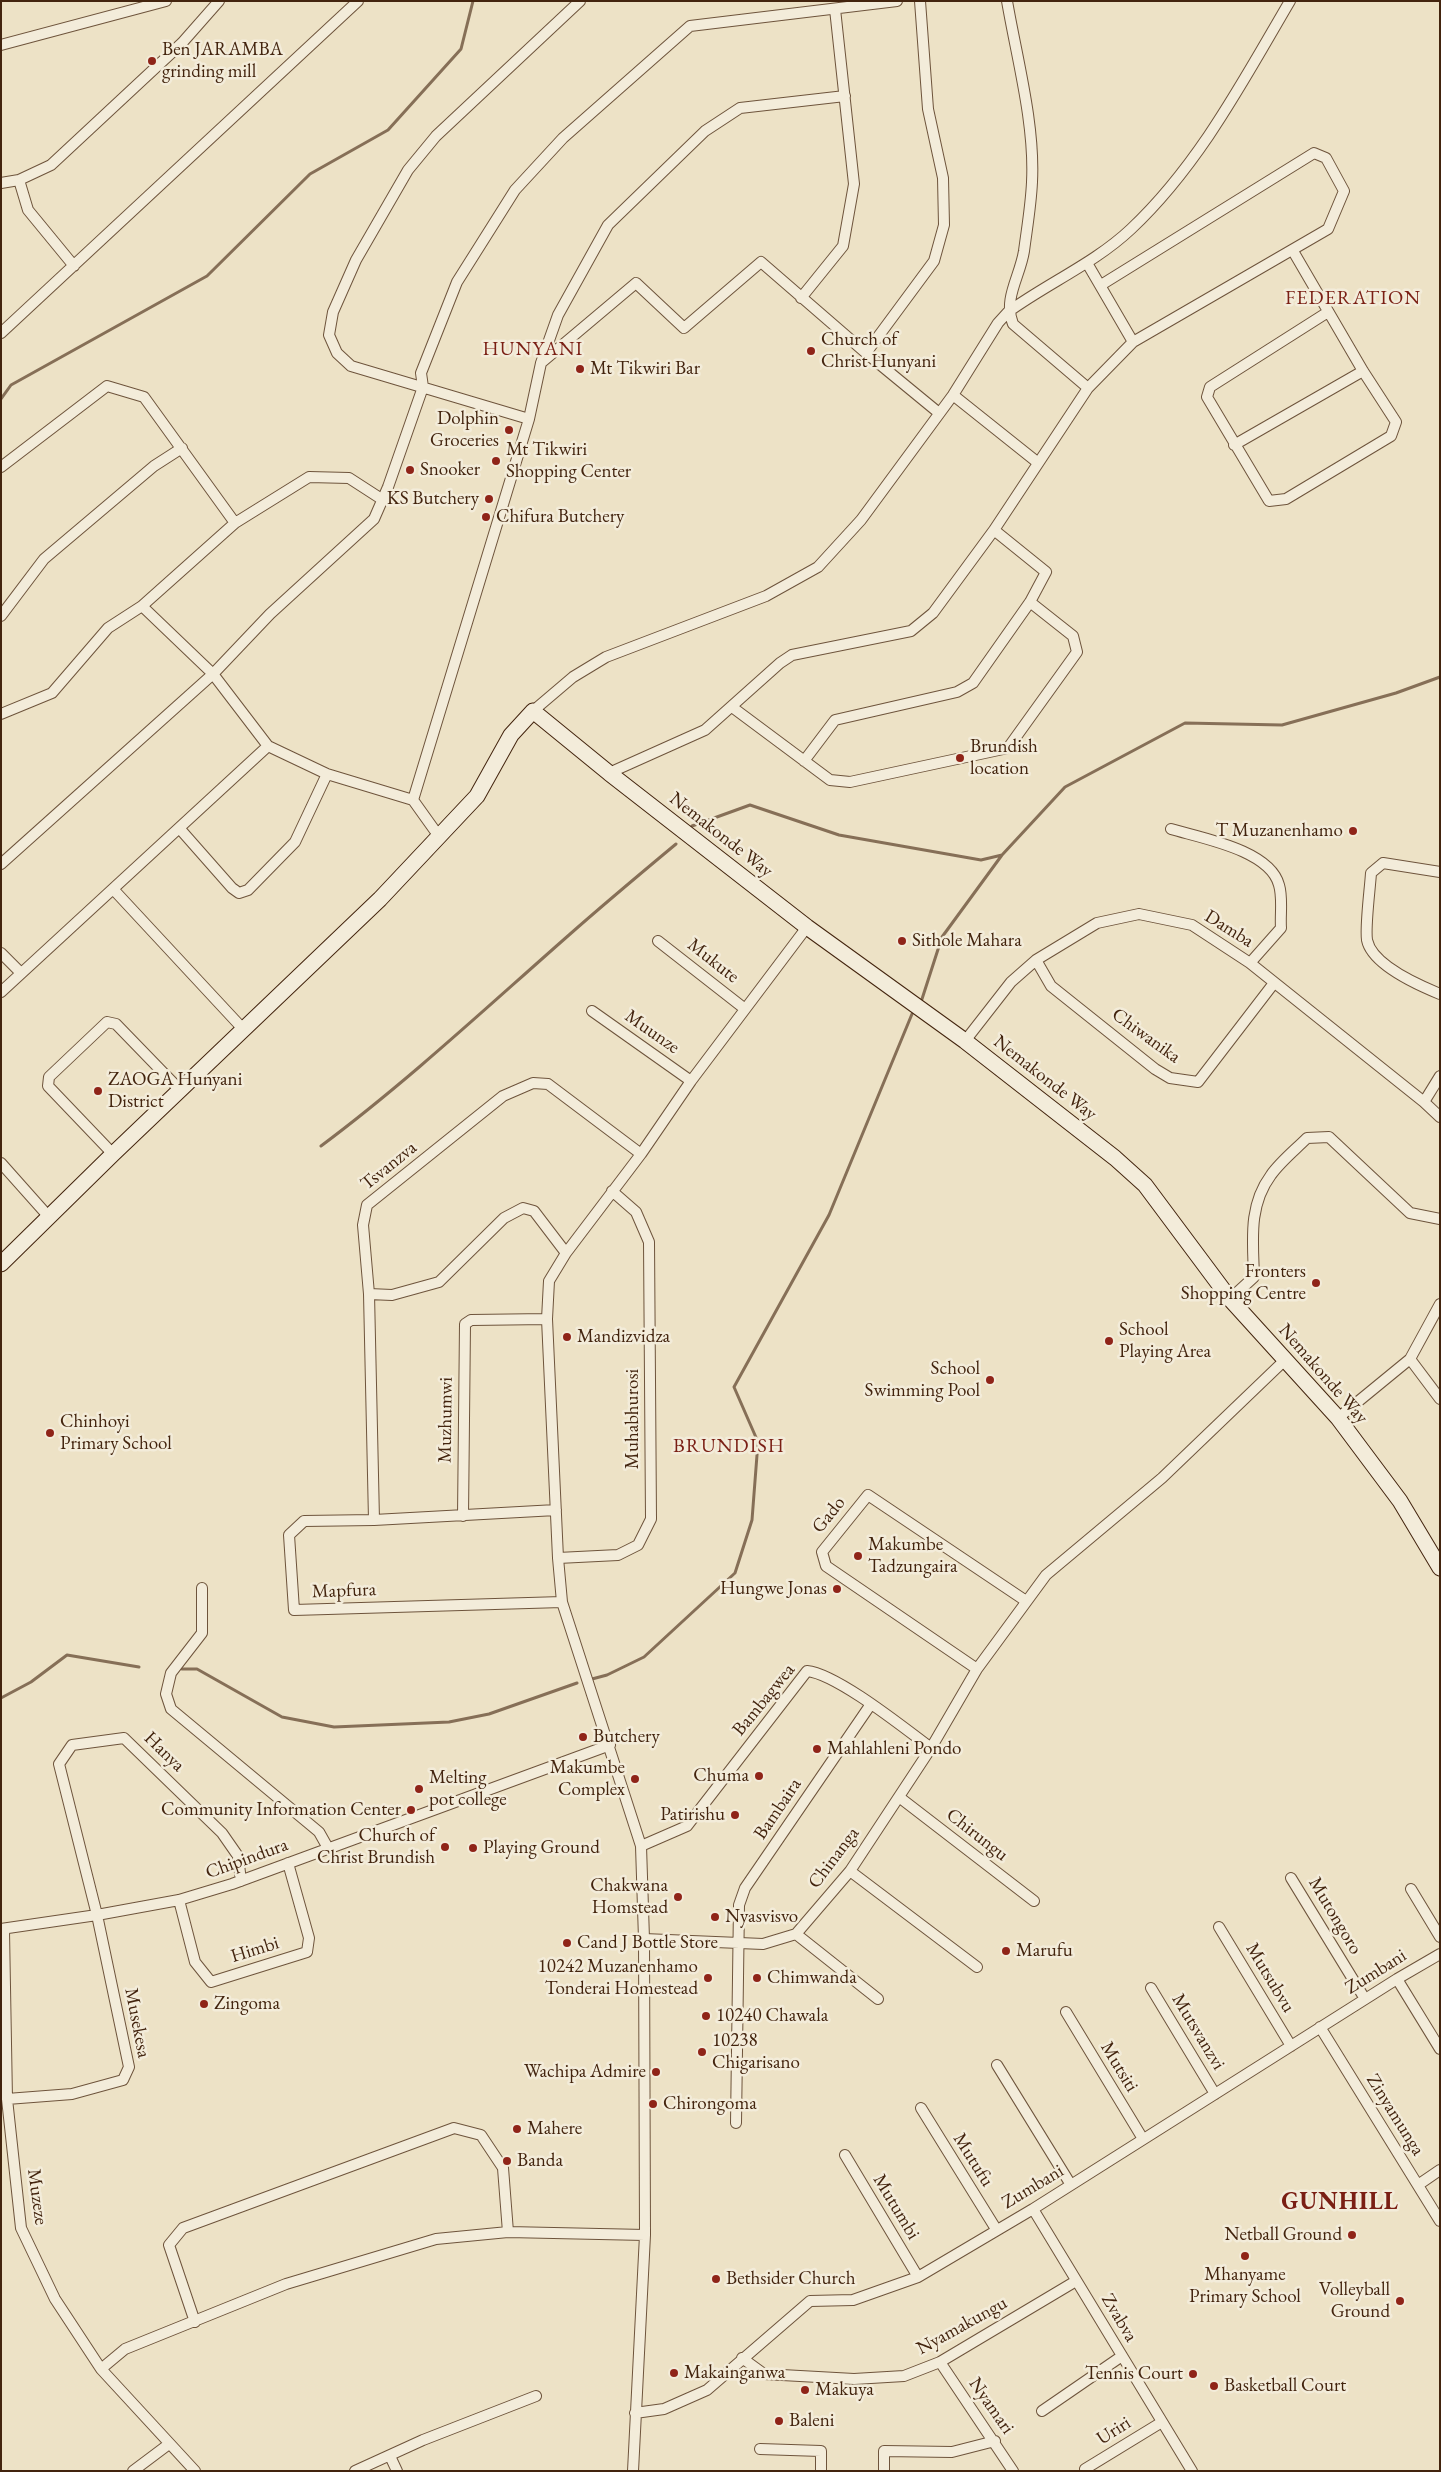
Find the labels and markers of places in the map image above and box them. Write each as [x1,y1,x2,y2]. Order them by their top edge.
place label: Ben JARAMBA grinding mill [162,39,283,83]
marker: Ben JARAMBA grinding mill [146,55,158,67]
place label: Church of Christ Hunyani [821,329,936,373]
marker: Church of Christ Hunyani [805,345,817,357]
place label: Mt Tikwiri Bar [590,358,700,380]
marker: Mt Tikwiri Bar [574,363,586,375]
place label: Dolphin Groceries [430,408,499,452]
marker: Dolphin Groceries [503,424,515,436]
place label: Mt Tikwiri Shopping Center [506,439,631,483]
marker: Mt Tikwiri Shopping Center [490,455,502,467]
place label: Snooker [420,459,480,481]
marker: Snooker [404,464,416,476]
place label: KS Butchery [387,488,479,510]
marker: KS Butchery [483,493,495,505]
place label: Chifura Butchery [496,506,624,528]
marker: Chifura Butchery [480,511,492,523]
place label: Brundish location [970,736,1038,780]
marker: Brundish location [954,752,966,764]
place label: T Muzanenhamo [1216,820,1343,842]
marker: T Muzanenhamo [1347,825,1359,837]
place label: Sithole Mahara [912,930,1022,952]
marker: Sithole Mahara [896,935,908,947]
place label: ZAOGA Hunyani District [108,1069,242,1113]
marker: ZAOGA Hunyani District [92,1085,104,1097]
place label: Fronters Shopping Centre [1181,1261,1306,1305]
marker: Fronters Shopping Centre [1310,1277,1322,1289]
place label: School Playing Area [1119,1319,1211,1363]
place label: Mandizvidza [577,1326,670,1348]
marker: Mandizvidza [561,1331,573,1343]
marker: School Playing Area [1103,1335,1115,1347]
place label: School Swimming Pool [865,1358,980,1402]
marker: School Swimming Pool [984,1374,996,1386]
place label: Chinhoyi Primary School [60,1411,172,1455]
marker: Chinhoyi Primary School [44,1427,56,1439]
place label: Makumbe Tadzungaira [868,1534,958,1578]
marker: Makumbe Tadzungaira [852,1550,864,1562]
place label: Hungwe Jonas [720,1578,827,1600]
marker: Hungwe Jonas [831,1583,843,1595]
place label: Butchery [593,1726,660,1748]
marker: Butchery [577,1731,589,1743]
place label: Mahlahleni Pondo [827,1738,961,1760]
marker: Mahlahleni Pondo [811,1743,823,1755]
place label: Makumbe Complex [550,1757,625,1801]
place label: Chuma [693,1765,749,1787]
place label: Melting pot college [429,1767,507,1811]
marker: Chuma [753,1770,765,1782]
marker: Makumbe Complex [629,1773,641,1785]
marker: Melting pot college [413,1783,425,1795]
place label: Community Information Center [161,1799,401,1821]
marker: Community Information Center [405,1804,417,1816]
place label: Patirishu [660,1804,725,1826]
marker: Patirishu [729,1809,741,1821]
place label: Church of Christ Brundish [317,1825,435,1869]
place label: Playing Ground [483,1837,600,1859]
marker: Church of Christ Brundish [439,1841,451,1853]
marker: Playing Ground [467,1842,479,1854]
place label: Chakwana Homstead [590,1875,668,1919]
marker: Chakwana Homstead [672,1891,684,1903]
place label: Nyasvisvo [725,1906,798,1928]
marker: Nyasvisvo [709,1911,721,1923]
place label: Cand J Bottle Store [577,1932,718,1954]
marker: Cand J Bottle Store [561,1937,573,1949]
place label: Marufu [1016,1940,1073,1962]
marker: Marufu [1000,1945,1012,1957]
place label: 10242 Muzanenhamo Tonderai Homestead [538,1956,698,2000]
place label: Chimwanda [767,1967,857,1989]
marker: 10242 Muzanenhamo Tonderai Homestead [702,1972,714,1984]
marker: Chimwanda [751,1972,763,1984]
place label: Zingoma [214,1993,280,2015]
marker: Zingoma [198,1998,210,2010]
place label: 10240 Chawala [716,2005,828,2027]
marker: 10240 Chawala [700,2010,712,2022]
place label: 10238 Chigarisano [712,2030,800,2074]
marker: 10238 Chigarisano [696,2046,708,2058]
place label: Wachipa Admire [524,2061,646,2083]
marker: Wachipa Admire [650,2066,662,2078]
place label: Chirongoma [663,2093,757,2115]
marker: Chirongoma [647,2098,659,2110]
place label: Mahere [527,2118,582,2140]
marker: Mahere [511,2123,523,2135]
place label: Banda [517,2150,563,2172]
marker: Banda [501,2155,513,2167]
place label: Netball Ground [1224,2224,1342,2246]
marker: Netball Ground [1346,2229,1358,2241]
marker: Mhanyame Primary School [1239,2250,1251,2262]
place label: Mhanyame Primary School [1189,2264,1301,2308]
place label: Bethsider Church [726,2268,855,2290]
marker: Bethsider Church [710,2273,722,2285]
place label: Volleyball Ground [1319,2279,1390,2323]
marker: Volleyball Ground [1394,2295,1406,2307]
place label: Makainganwa [684,2362,785,2384]
place label: Tennis Court [1085,2363,1183,2385]
marker: Makainganwa [668,2367,680,2379]
marker: Tennis Court [1187,2368,1199,2380]
place label: Basketball Court [1224,2375,1346,2397]
place label: Makuya [815,2379,874,2401]
marker: Basketball Court [1208,2380,1220,2392]
marker: Makuya [799,2384,811,2396]
place label: Baleni [789,2410,834,2432]
marker: Baleni [773,2415,785,2427]

